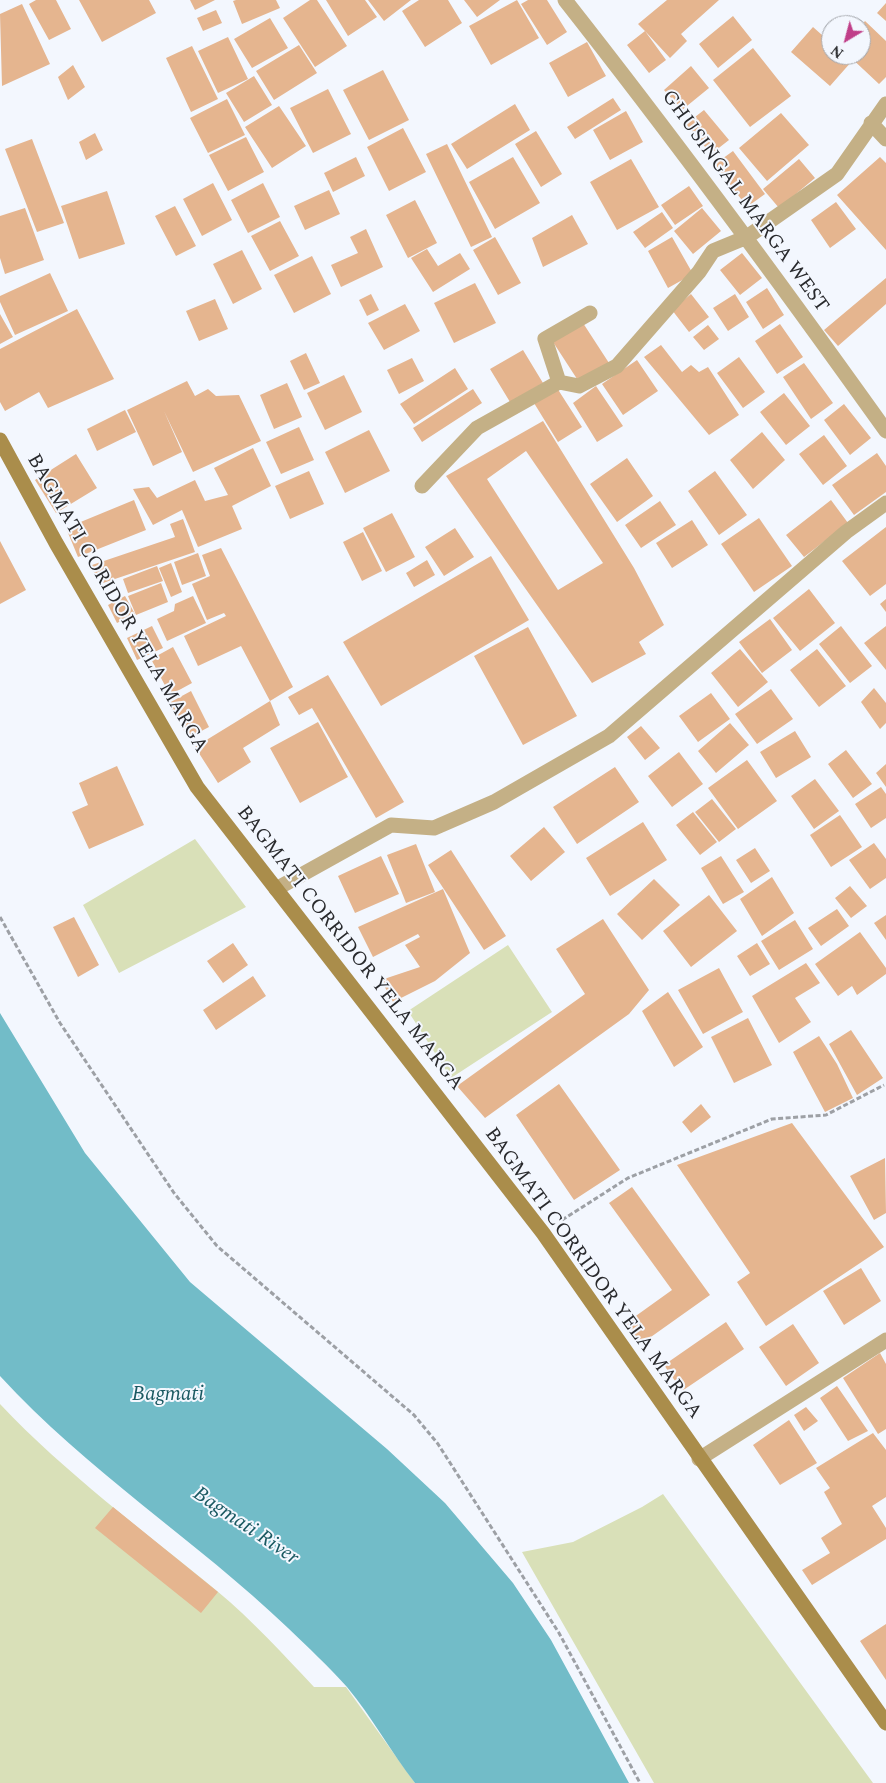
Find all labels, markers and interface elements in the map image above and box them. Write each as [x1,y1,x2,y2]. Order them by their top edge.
north arrow [821,15,871,65]
text: N [826,40,848,63]
street label: GHUSINGAL MARGA WEST [655,86,833,318]
street label: BAGMATI CORIDOR YELA MARGA [20,450,212,758]
street label: BAGMATI CORRIDOR YELA MARGA [230,802,468,1096]
street label: BAGMATI CORRIDOR YELA MARGA [478,1124,706,1424]
water label: Bagmati [132,1383,204,1409]
water label: Bagmati River [187,1482,303,1572]

